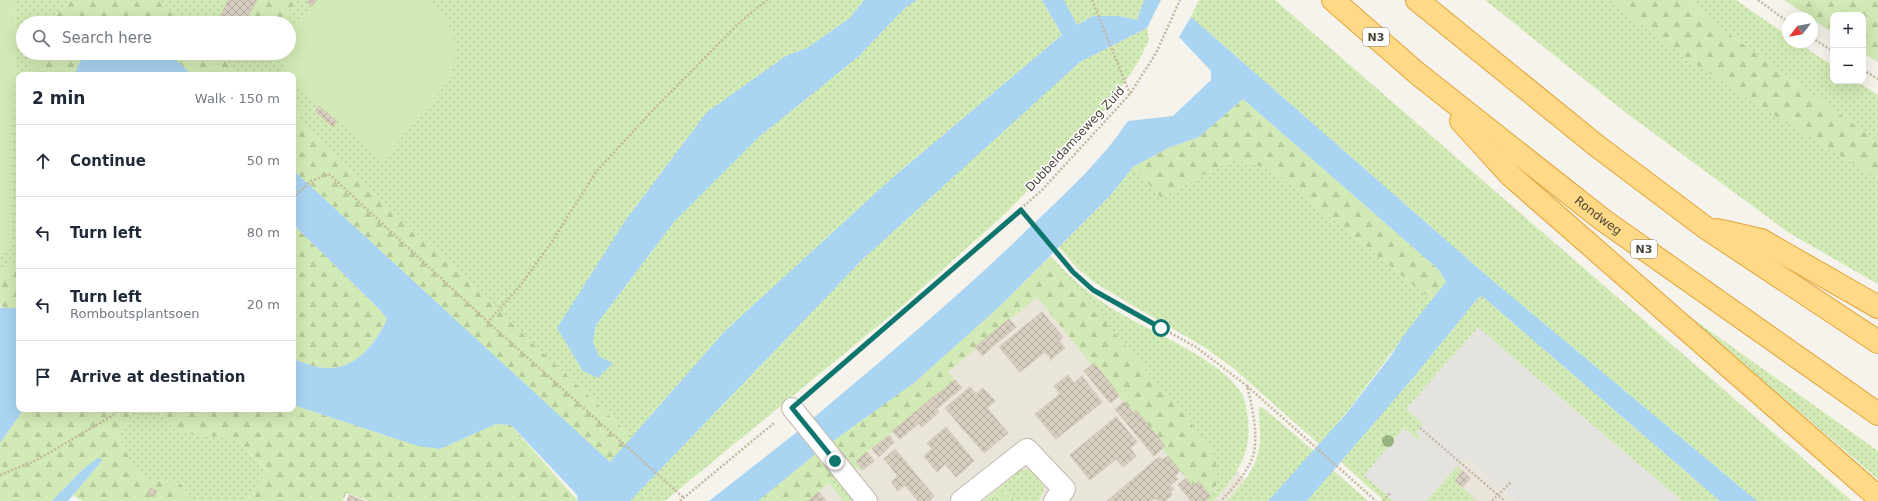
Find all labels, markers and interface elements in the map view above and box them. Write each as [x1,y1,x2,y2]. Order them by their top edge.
north arrow [1782,12,1818,48]
map controls [1830,12,1866,84]
button: + [1830,12,1866,48]
search box [16,16,296,60]
icon: search [30,27,52,49]
road number: N3 [1363,28,1389,46]
text: Search here [62,29,152,47]
button: − [1830,48,1866,84]
street label: Dubbeldamseweg Zuid [1023,84,1127,194]
text: 2 min [32,88,85,108]
text: Walk · 150 m [195,91,280,106]
icon: ahead [32,150,54,172]
text: Continue [70,152,146,170]
text: 50 m [247,153,280,168]
street label: Rondweg [1572,193,1624,238]
icon: left [32,222,54,244]
text: Turn left [70,224,142,242]
text: 80 m [247,225,280,240]
road number: N3 [1631,240,1657,258]
text: Turn left [70,288,142,306]
icon: left [32,294,54,316]
text: 20 m [247,297,280,312]
text: Romboutsplantsoen [70,306,200,321]
route start [1152,319,1170,337]
icon: arrive [32,366,54,388]
text: Arrive at destination [70,368,245,386]
route end [826,452,844,470]

